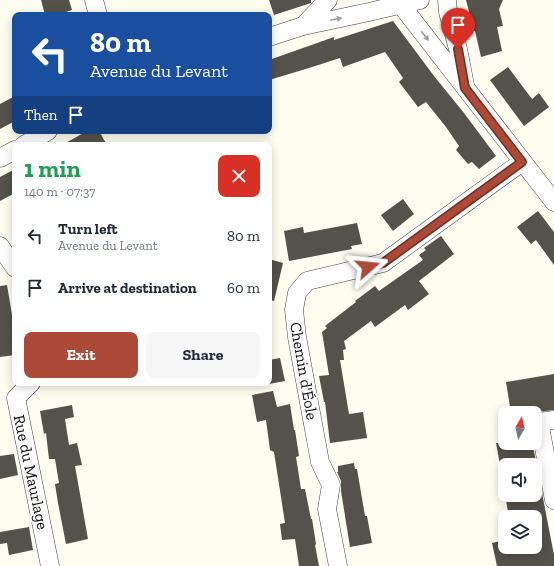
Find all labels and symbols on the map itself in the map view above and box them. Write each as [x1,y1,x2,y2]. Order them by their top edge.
pin [441,8,475,49]
one-way arrow [330,16,342,22]
one-way arrow [420,30,429,41]
position arrow [347,246,389,288]
street label: Chemin d'Éole [286,321,322,421]
north arrow [498,406,542,450]
street label: Rue du Maurlage [10,413,52,531]

